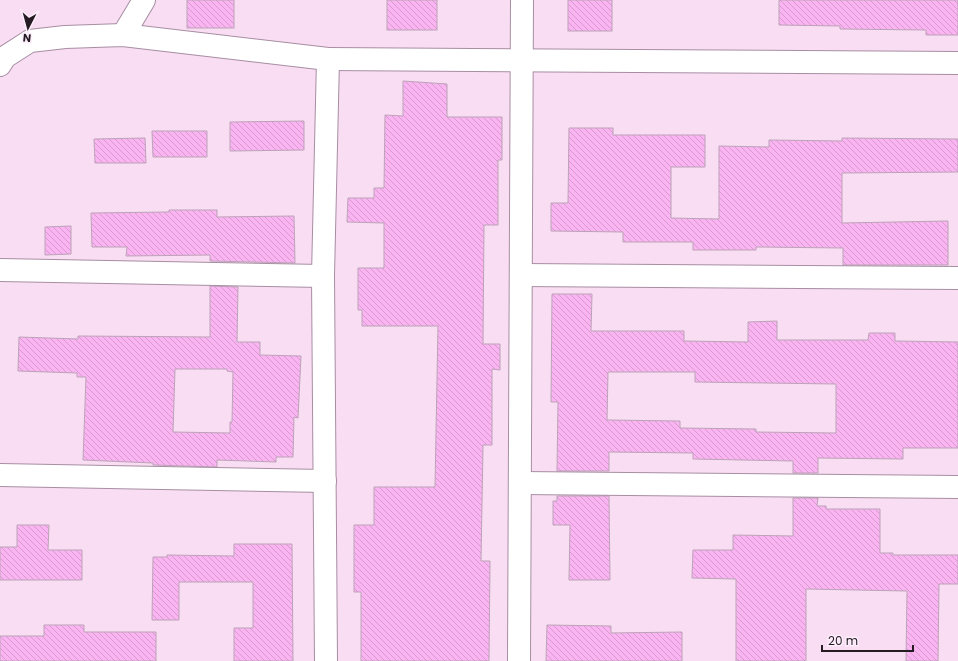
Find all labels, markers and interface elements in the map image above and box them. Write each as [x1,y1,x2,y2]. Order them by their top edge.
north arrow [8,8,48,48]
text: N [22,30,32,46]
scale bar [822,627,913,653]
text: 20 m [828,632,858,649]

